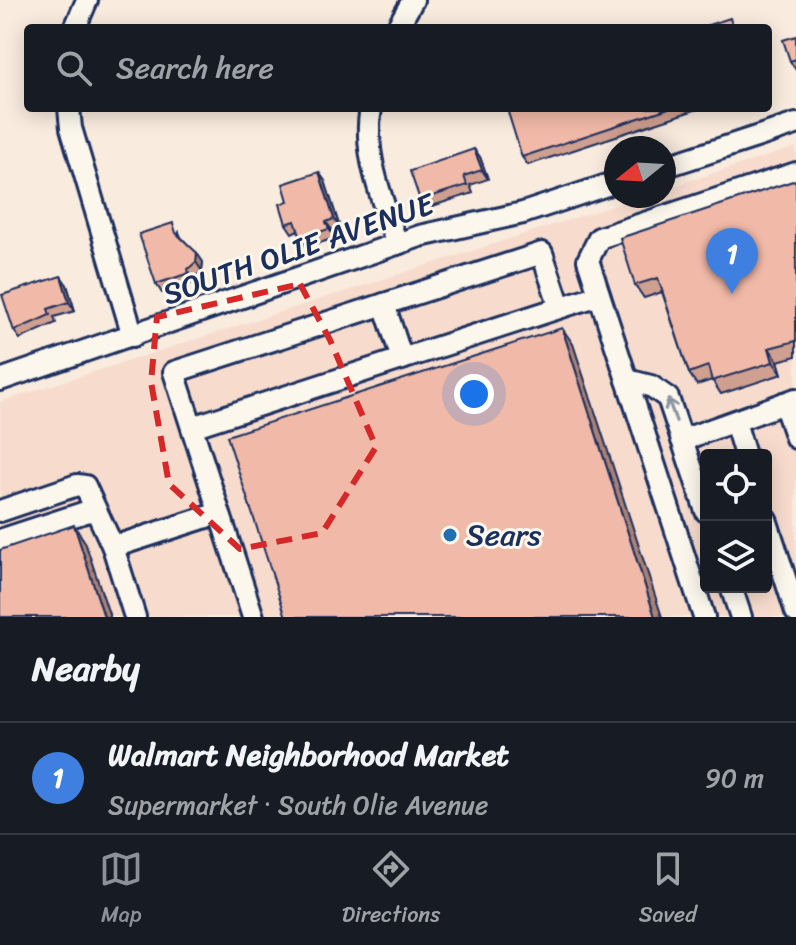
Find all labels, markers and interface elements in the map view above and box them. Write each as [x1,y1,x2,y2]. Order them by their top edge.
search box [24,24,772,112]
text: Search here [116,41,274,95]
icon: search [52,46,96,90]
north arrow [604,136,676,208]
street label: SOUTH OLIE AVENUE [155,177,443,321]
pin: 1 [706,228,758,294]
your location [454,374,494,414]
one-way arrow [664,398,678,423]
map controls [700,449,772,593]
button: locate [700,449,772,521]
place label: Sears [466,508,542,562]
button: layers [700,521,772,593]
marker: Sears [441,526,459,544]
text: Nearby [32,639,140,699]
text: Walmart Neighborhood Market [108,728,509,782]
text: 1 [52,755,64,801]
text: 90 m [705,755,764,801]
text: Supermarket · South Olie Avenue [108,782,488,828]
tab: Map [99,847,143,934]
tab: Directions [342,847,440,934]
tab: Saved [639,847,697,934]

